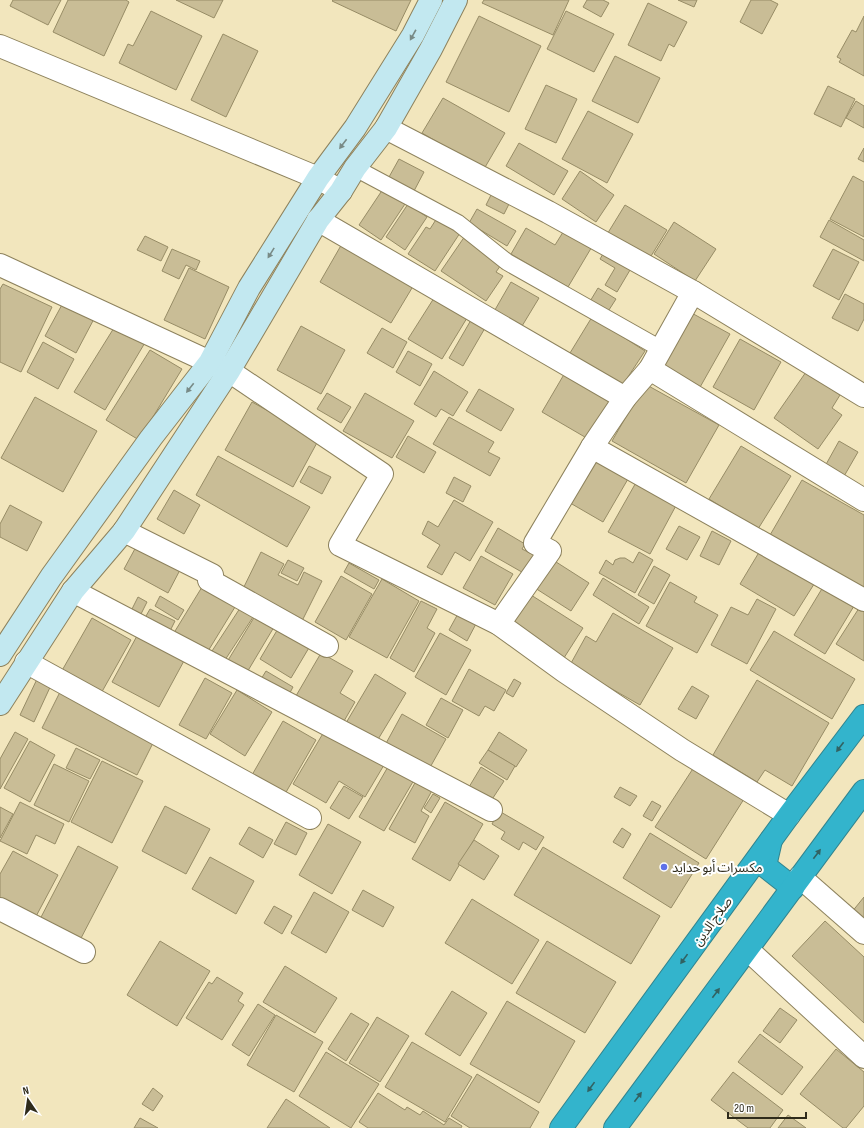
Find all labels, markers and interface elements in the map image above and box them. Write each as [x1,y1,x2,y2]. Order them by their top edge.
one-way arrow [409,29,416,40]
one-way arrow [339,139,347,150]
one-way arrow [268,247,275,259]
one-way arrow [186,382,194,393]
one-way arrow [837,742,845,752]
one-way arrow [813,848,821,859]
place label: مكسرات أبو حدايد [672,859,763,876]
marker: مكسرات أبو حدايد [659,862,669,872]
street label: صلاح الدين [690,894,738,950]
one-way arrow [680,954,688,965]
one-way arrow [712,987,720,998]
north arrow [8,1080,48,1120]
one-way arrow [587,1082,595,1092]
text: N [22,1084,30,1098]
one-way arrow [634,1091,643,1102]
scale bar [728,1094,806,1120]
text: 20 m [734,1101,754,1116]

